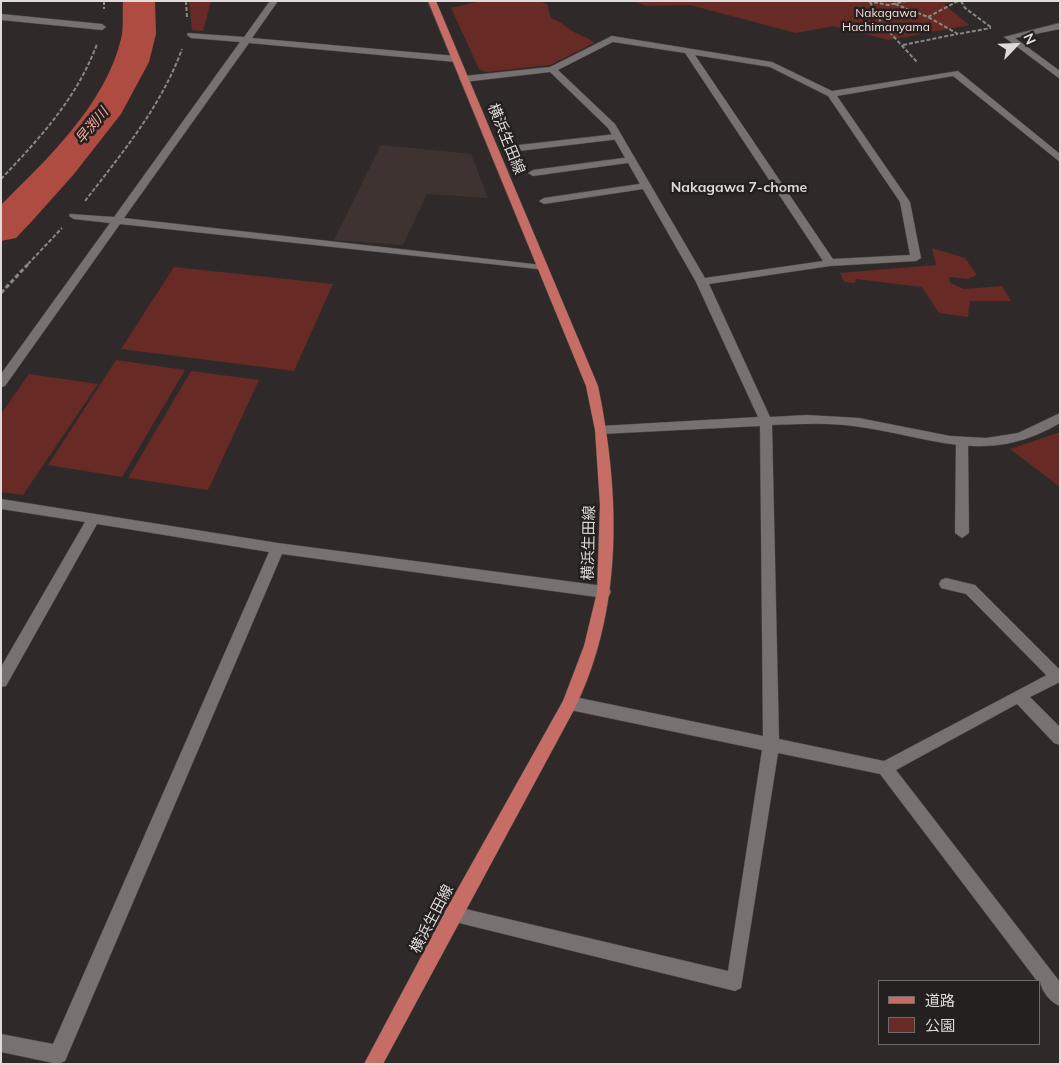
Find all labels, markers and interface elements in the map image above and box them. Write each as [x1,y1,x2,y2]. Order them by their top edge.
park label: Nakagawa Hachimanyama [842,6,930,34]
north arrow [991,20,1041,70]
text: N [1019,30,1040,47]
street label: 横浜生田線 [484,101,528,177]
water label: 早渕川 [72,105,112,147]
district label: Nakagawa 7-chome [671,180,807,196]
street label: 横浜生田線 [579,505,599,581]
street label: 横浜生田線 [406,882,458,956]
legend [878,980,1041,1045]
text: 道路 [925,991,955,1010]
text: 公園 [925,1016,955,1035]

